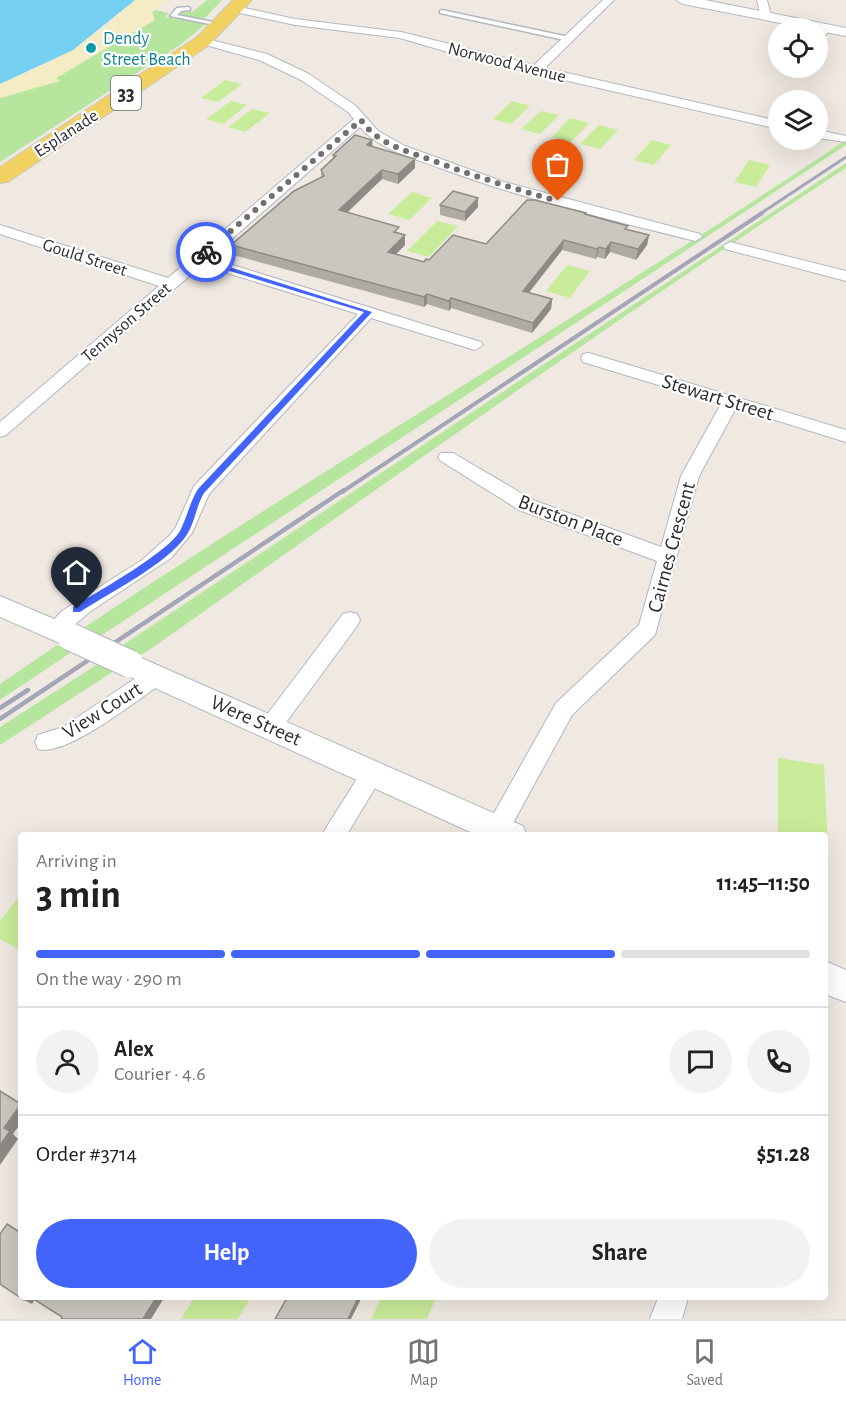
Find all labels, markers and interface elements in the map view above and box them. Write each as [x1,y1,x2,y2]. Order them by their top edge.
map controls [768,18,828,150]
button: locate [768,18,828,78]
place label: Dendy Street Beach [103,30,191,69]
street label: Norwood Avenue [446,40,568,86]
marker: Dendy Street Beach [84,41,98,55]
road number: 33 [111,76,141,110]
button: layers [768,90,828,150]
street label: Esplanade [31,107,102,161]
pin [532,139,583,201]
icon: bag [541,148,574,181]
courier [176,222,236,282]
street label: Gould Street [40,236,129,280]
icon: bike [190,236,223,269]
street label: Tennyson Street [79,279,175,366]
street label: Stewart Street [659,371,777,425]
street label: Cairnes Crescent [644,479,699,615]
street label: Burston Place [515,491,626,550]
pin [51,547,102,609]
icon: home [60,556,93,589]
street label: View Court [59,678,146,743]
street label: Were Street [207,691,305,750]
text: Arriving in [36,851,117,871]
text: 11:45–11:50 [717,872,810,894]
text: 3 min [36,876,121,915]
text: On the way · 290 m [36,969,182,989]
button: person [36,1030,99,1093]
button: chat [669,1030,732,1093]
button: phone [747,1030,810,1093]
text: Alex [114,1038,154,1060]
text: Courier · 4.6 [114,1064,206,1084]
text: Order #3714 [36,1143,137,1165]
text: $51.28 [756,1143,810,1165]
button: Help [36,1219,417,1288]
button: Share [429,1219,810,1288]
tab: Home [123,1335,161,1390]
tab: Map [407,1335,440,1390]
tab: Saved [686,1335,723,1390]

